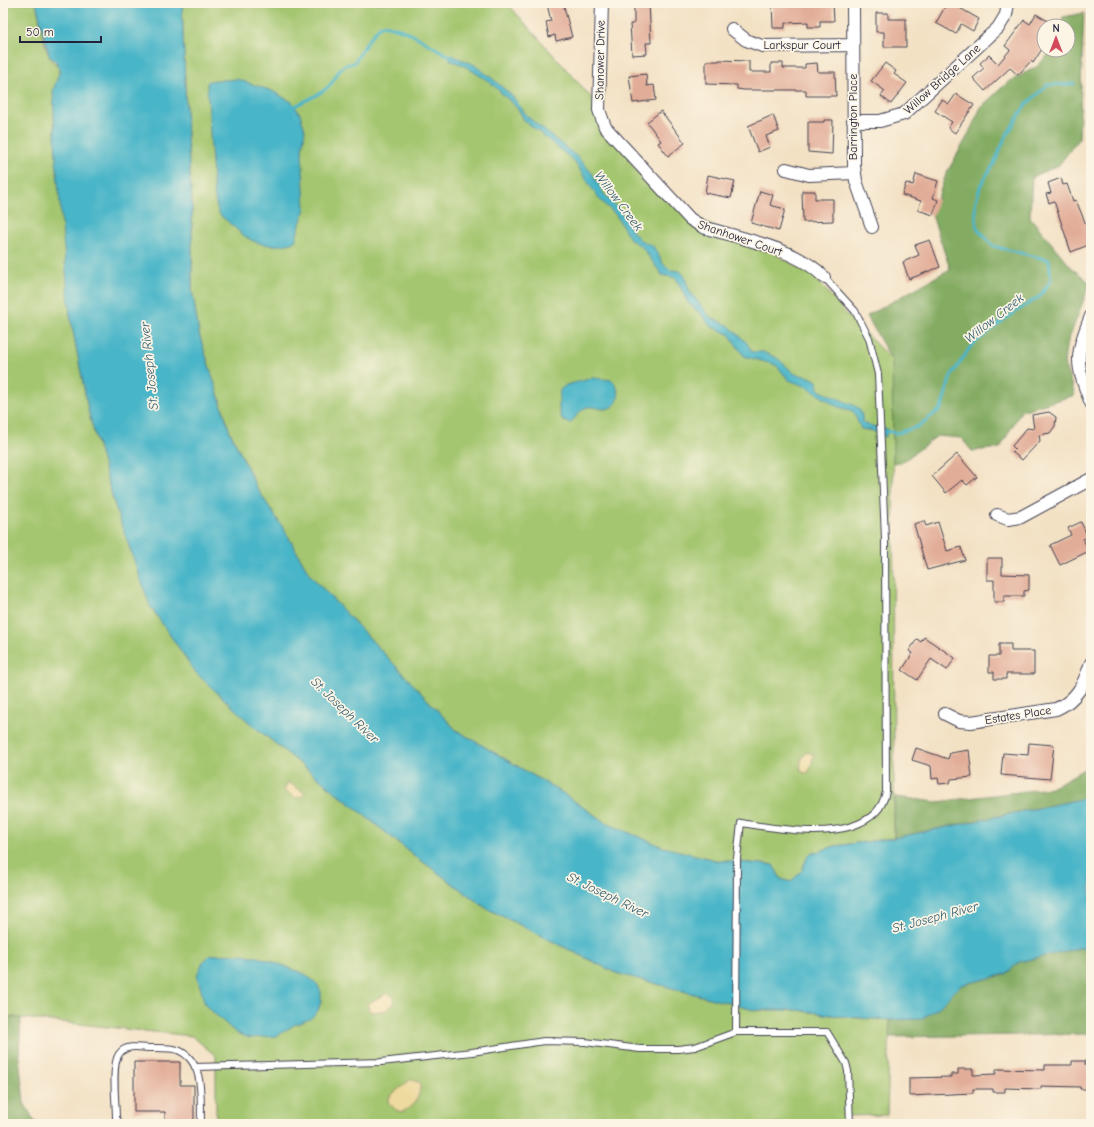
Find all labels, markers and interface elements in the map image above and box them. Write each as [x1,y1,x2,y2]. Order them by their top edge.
scale bar [20,18,101,44]
north arrow [1036,18,1076,58]
street label: Shanower Drive [592,20,608,100]
text: N [1052,22,1060,35]
text: 50 m [26,25,54,39]
street label: Larkspur Court [764,38,841,52]
street label: Willow Bridge Lane [901,41,983,117]
street label: Barrington Place [846,74,860,160]
water label: Willow Creek [592,168,647,234]
street label: Shanhower Court [696,217,785,259]
water label: Willow Creek [961,290,1027,346]
water label: St. Joseph River [137,320,161,411]
water label: St. Joseph River [308,674,383,747]
street label: Estates Place [984,703,1052,727]
water label: St. Joseph River [565,869,652,921]
water label: St. Joseph River [890,898,980,936]

